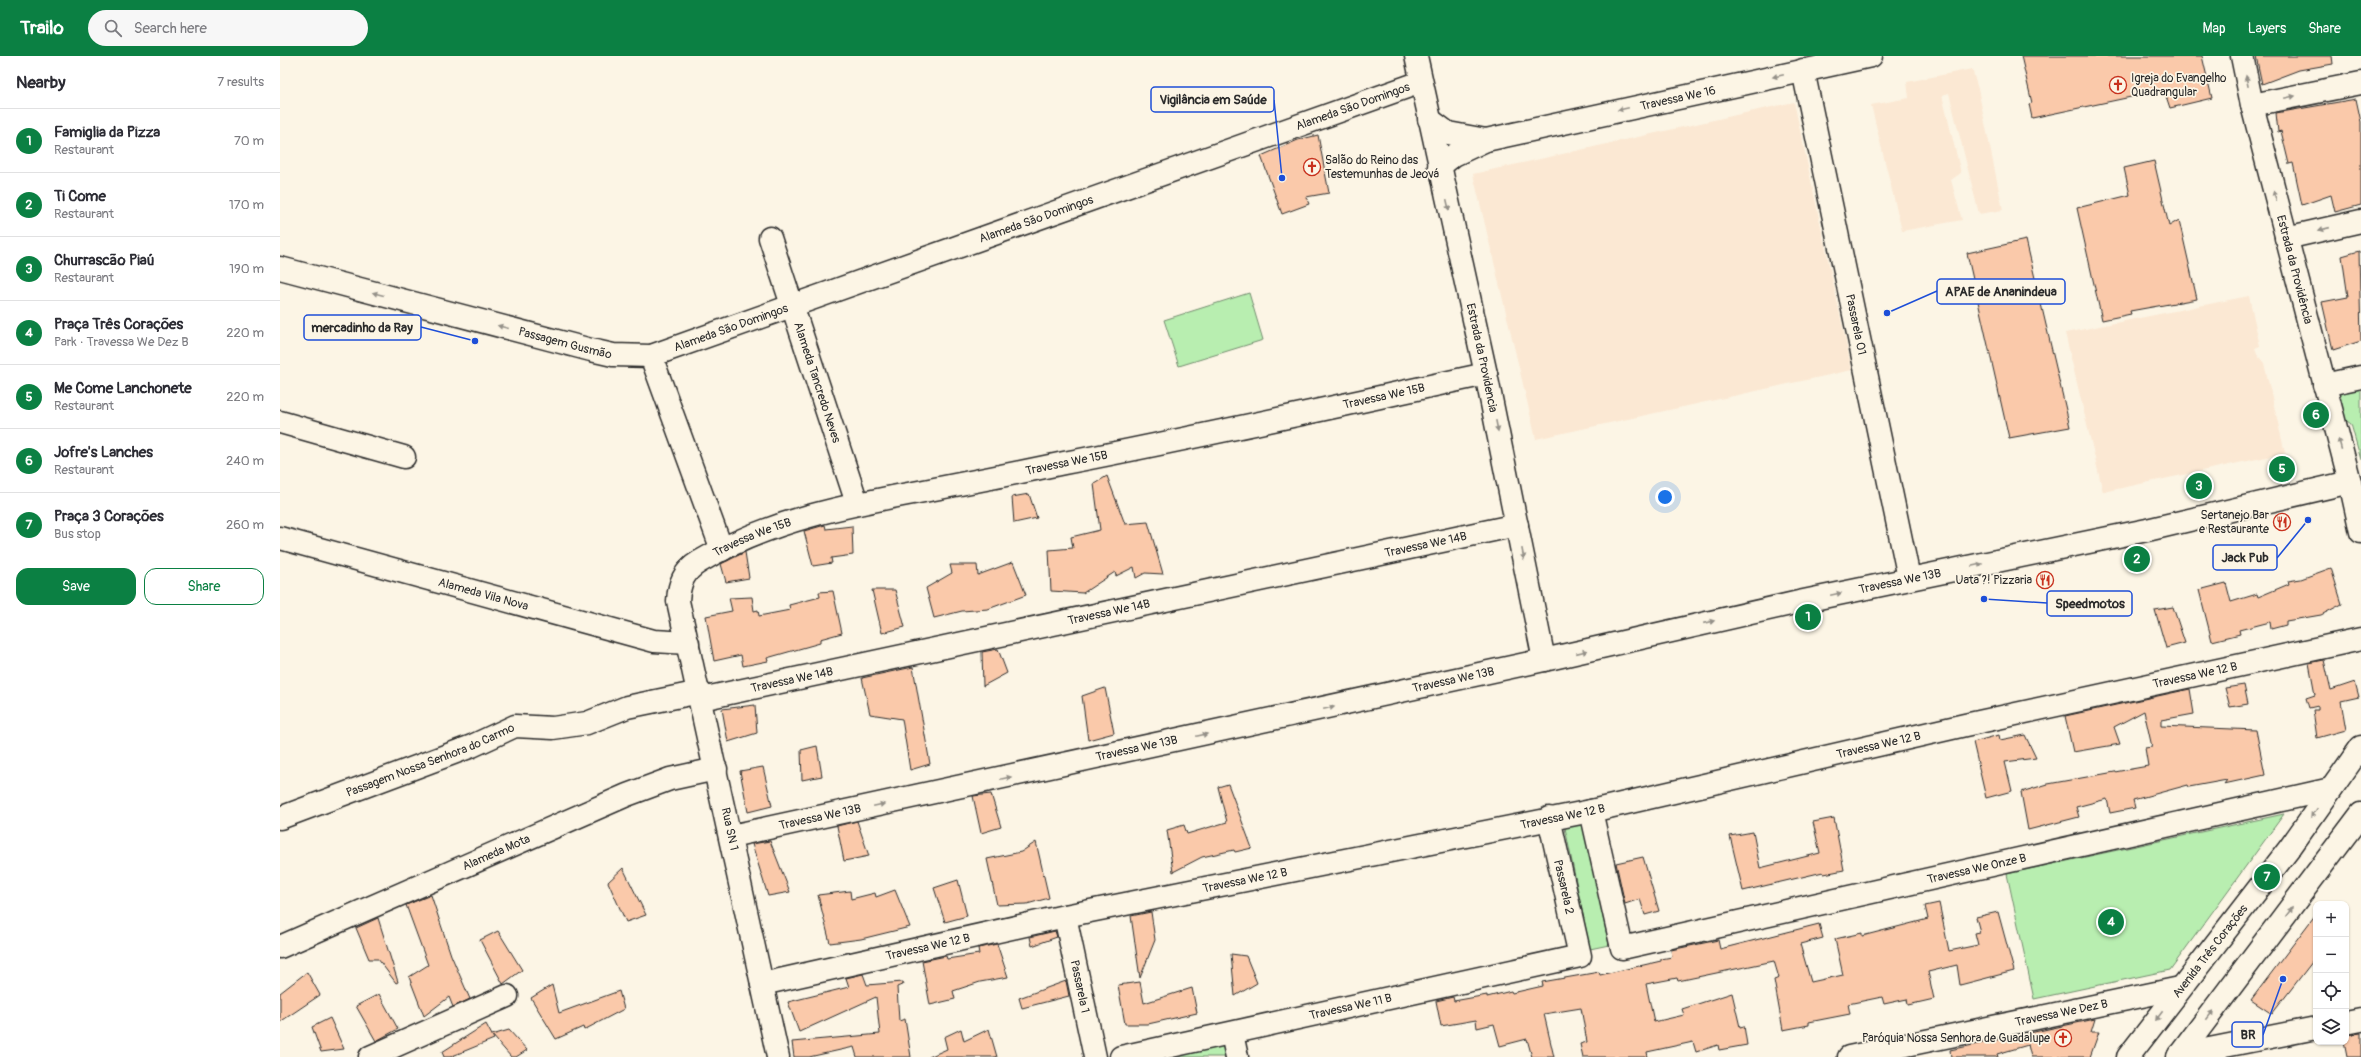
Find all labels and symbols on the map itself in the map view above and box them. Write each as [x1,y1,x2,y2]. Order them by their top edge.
place label: Igreja do Evangelho Quadrangular [2131,71,2227,100]
one-way arrow [1772,73,1784,79]
one-way arrow [2244,74,2250,87]
church icon: Igreja do Evangelho Quadrangular [2108,75,2128,95]
street label: Alameda São Domingos [1294,79,1413,134]
street label: Travessa We 16 [1639,83,1717,114]
callout: Vigilância em Saúde [1151,87,1274,112]
text: Vigilância em Saúde [1159,92,1267,108]
one-way arrow [2284,94,2296,100]
one-way arrow [1617,107,1630,113]
place label: Salão do Reino das Testemunhas de Jeová [1325,153,1440,182]
church icon: Salão do Reino das Testemunhas de Jeová [1302,157,1322,177]
one-way arrow [2272,190,2278,202]
street label: Alameda São Domingos [977,192,1096,247]
one-way arrow [1445,199,1451,211]
street label: Estrada da Providência [2273,214,2316,326]
one-way arrow [2317,227,2330,233]
callout: APAE de Ananindeua [1937,279,2065,304]
text: APAE de Ananindeua [1945,284,2057,300]
one-way arrow [372,291,384,297]
street label: Passarela 01 [1842,293,1869,357]
street label: Alameda São Domingos [672,301,791,355]
street label: Estrada da Providencia [1463,302,1501,414]
callout: mercadinho da Ray [304,315,421,340]
text: mercadinho da Ray [311,320,413,336]
street label: Alameda Tancredo Neves [790,320,844,446]
one-way arrow [497,324,509,330]
street label: Passagem Gusmão [517,324,614,363]
street label: Travessa We 15B [1342,380,1427,413]
pin: 6 [2303,400,2329,430]
one-way arrow [1494,420,1500,432]
one-way arrow [2337,438,2343,450]
street label: Travessa We 15B [1024,448,1109,479]
pin: 5 [2269,454,2295,484]
pin: 3 [2186,471,2212,501]
your location [1655,487,1675,507]
place label: Sertanejo Bar e Restaurante [2199,508,2270,537]
restaurant icon: Sertanejo Bar e Restaurante [2272,512,2292,532]
street label: Travessa We 15B [711,515,793,561]
street label: Travessa We 14B [1383,529,1469,561]
pin: 2 [2124,544,2150,574]
callout: Jack Pub [2213,545,2277,570]
one-way arrow [1520,547,1526,560]
text: Jack Pub [2221,550,2269,566]
one-way arrow [1971,562,1983,568]
street label: Travessa We 13B [1858,566,1943,597]
restaurant icon: Uata ?! Pizzaria [2035,570,2055,590]
place label: Uata ?! Pizzaria [1956,573,2032,588]
street label: Alameda Vila Nova [437,575,530,614]
one-way arrow [1830,590,1842,596]
callout: Speedmotos [2047,591,2132,616]
street label: Travessa We 14B [1066,596,1152,629]
text: Speedmotos [2055,596,2125,612]
pin: 1 [1795,602,1821,632]
one-way arrow [1703,619,1715,625]
one-way arrow [1576,648,1588,654]
street label: Travessa We 12 B [2151,659,2239,692]
street label: Travessa We 14B [750,664,835,696]
street label: Travessa We 13B [1411,664,1496,696]
one-way arrow [1323,704,1335,710]
street label: Passagem Nossa Senhora do Carmo [344,720,517,801]
street label: Travessa We 12 B [1835,728,1923,762]
street label: Travessa We 13B [1094,732,1179,765]
one-way arrow [1196,732,1208,738]
one-way arrow [1000,774,1013,780]
street label: Travessa We 13B [778,801,863,833]
one-way arrow [873,801,885,807]
street label: Travessa We 12 B [1519,801,1607,833]
street label: Rua SN 1 [718,806,741,852]
one-way arrow [2310,808,2318,818]
street label: Alameda Mota [460,831,533,874]
street label: Travessa We Onze B [1926,850,2028,887]
street label: Passarela 2 [1550,858,1577,916]
pin: 7 [2254,862,2280,892]
street label: Travessa We 12 B [1201,865,1289,896]
street label: Avenida Três Corações [2170,901,2252,1001]
one-way arrow [2285,906,2293,917]
pin: 4 [2098,907,2124,937]
street label: Travessa We 12 B [884,930,972,964]
street label: Passarela 1 [1067,959,1092,1014]
street label: Travessa We 11 B [1308,991,1393,1023]
street label: Travessa We Dez B [2014,996,2109,1030]
one-way arrow [2206,1010,2214,1020]
one-way arrow [2154,1011,2163,1022]
callout: BR [2232,1022,2263,1047]
text: BR [2241,1027,2256,1043]
church icon: Paróquia Nossa Senhora de Guadalupe [2053,1028,2073,1048]
place label: Paróquia Nossa Senhora de Guadalupe [1862,1031,2050,1046]

